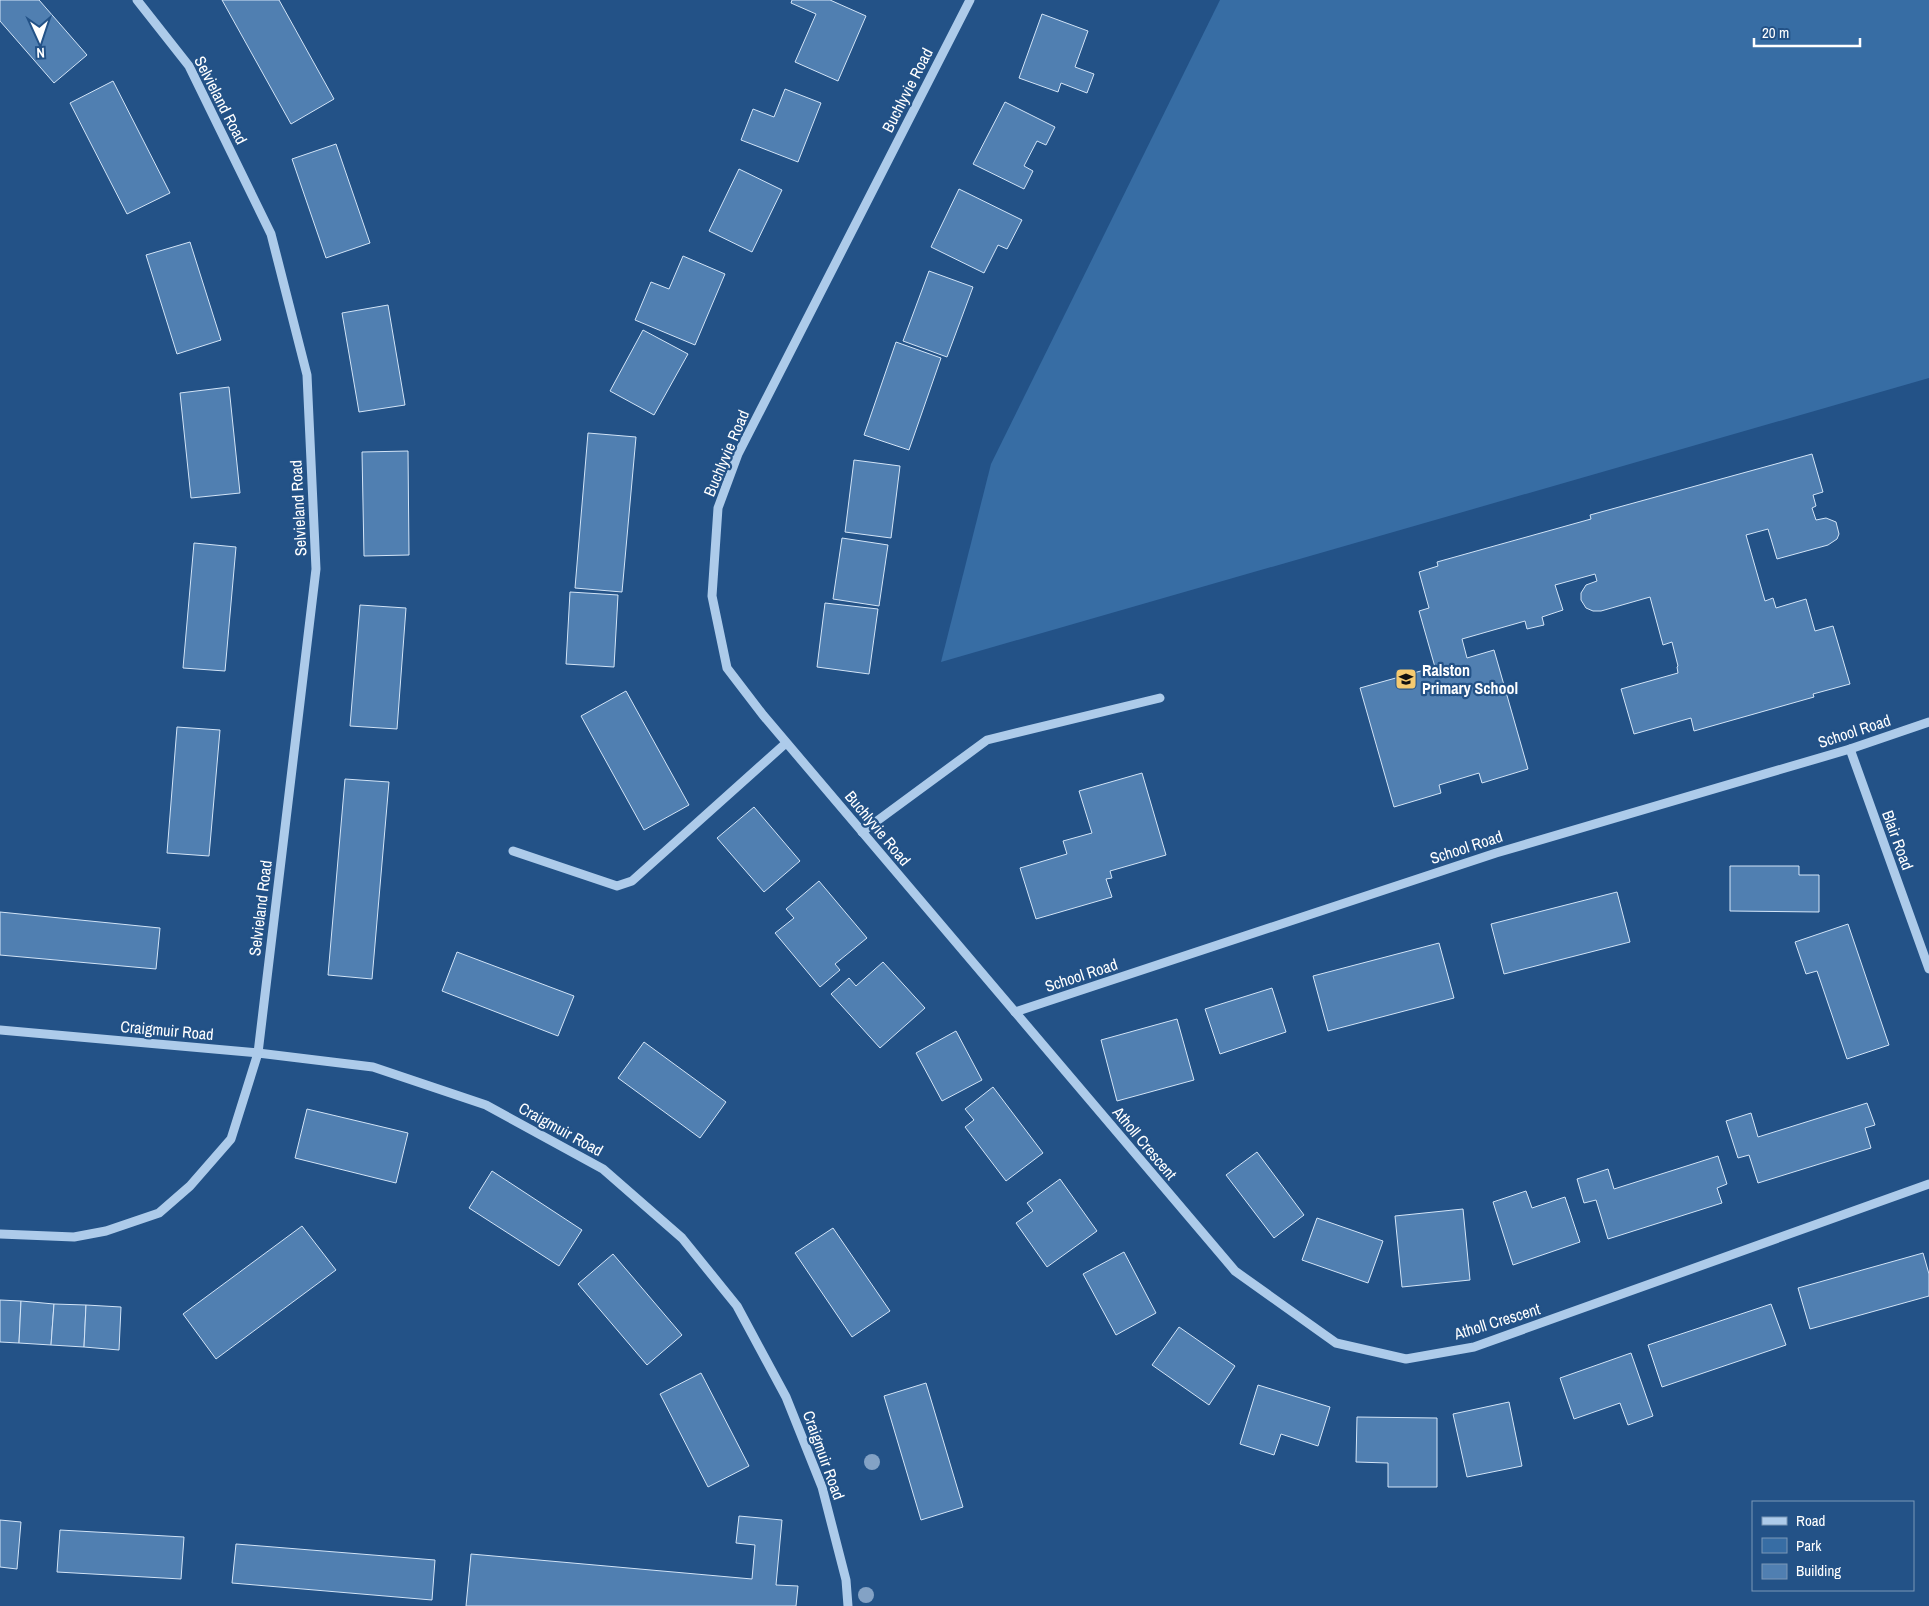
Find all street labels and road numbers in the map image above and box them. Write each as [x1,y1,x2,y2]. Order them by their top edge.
street label: Buchlyvie Road [876,44,938,136]
street label: Selvieland Road [189,52,253,148]
street label: Buchlyvie Road [698,406,754,500]
street label: Selvieland Road [284,459,312,557]
street label: School Road [1815,709,1893,753]
street label: Buchlyvie Road [840,786,916,870]
street label: Blair Road [1877,807,1919,873]
street label: School Road [1427,825,1505,869]
street label: Selvieland Road [243,859,277,957]
street label: School Road [1042,953,1120,997]
street label: Craigmuir Road [120,1015,214,1045]
street label: Craigmuir Road [515,1097,607,1161]
street label: Atholl Crescent [1107,1101,1182,1184]
street label: Atholl Crescent [1450,1297,1543,1345]
street label: Craigmuir Road [798,1407,850,1503]

